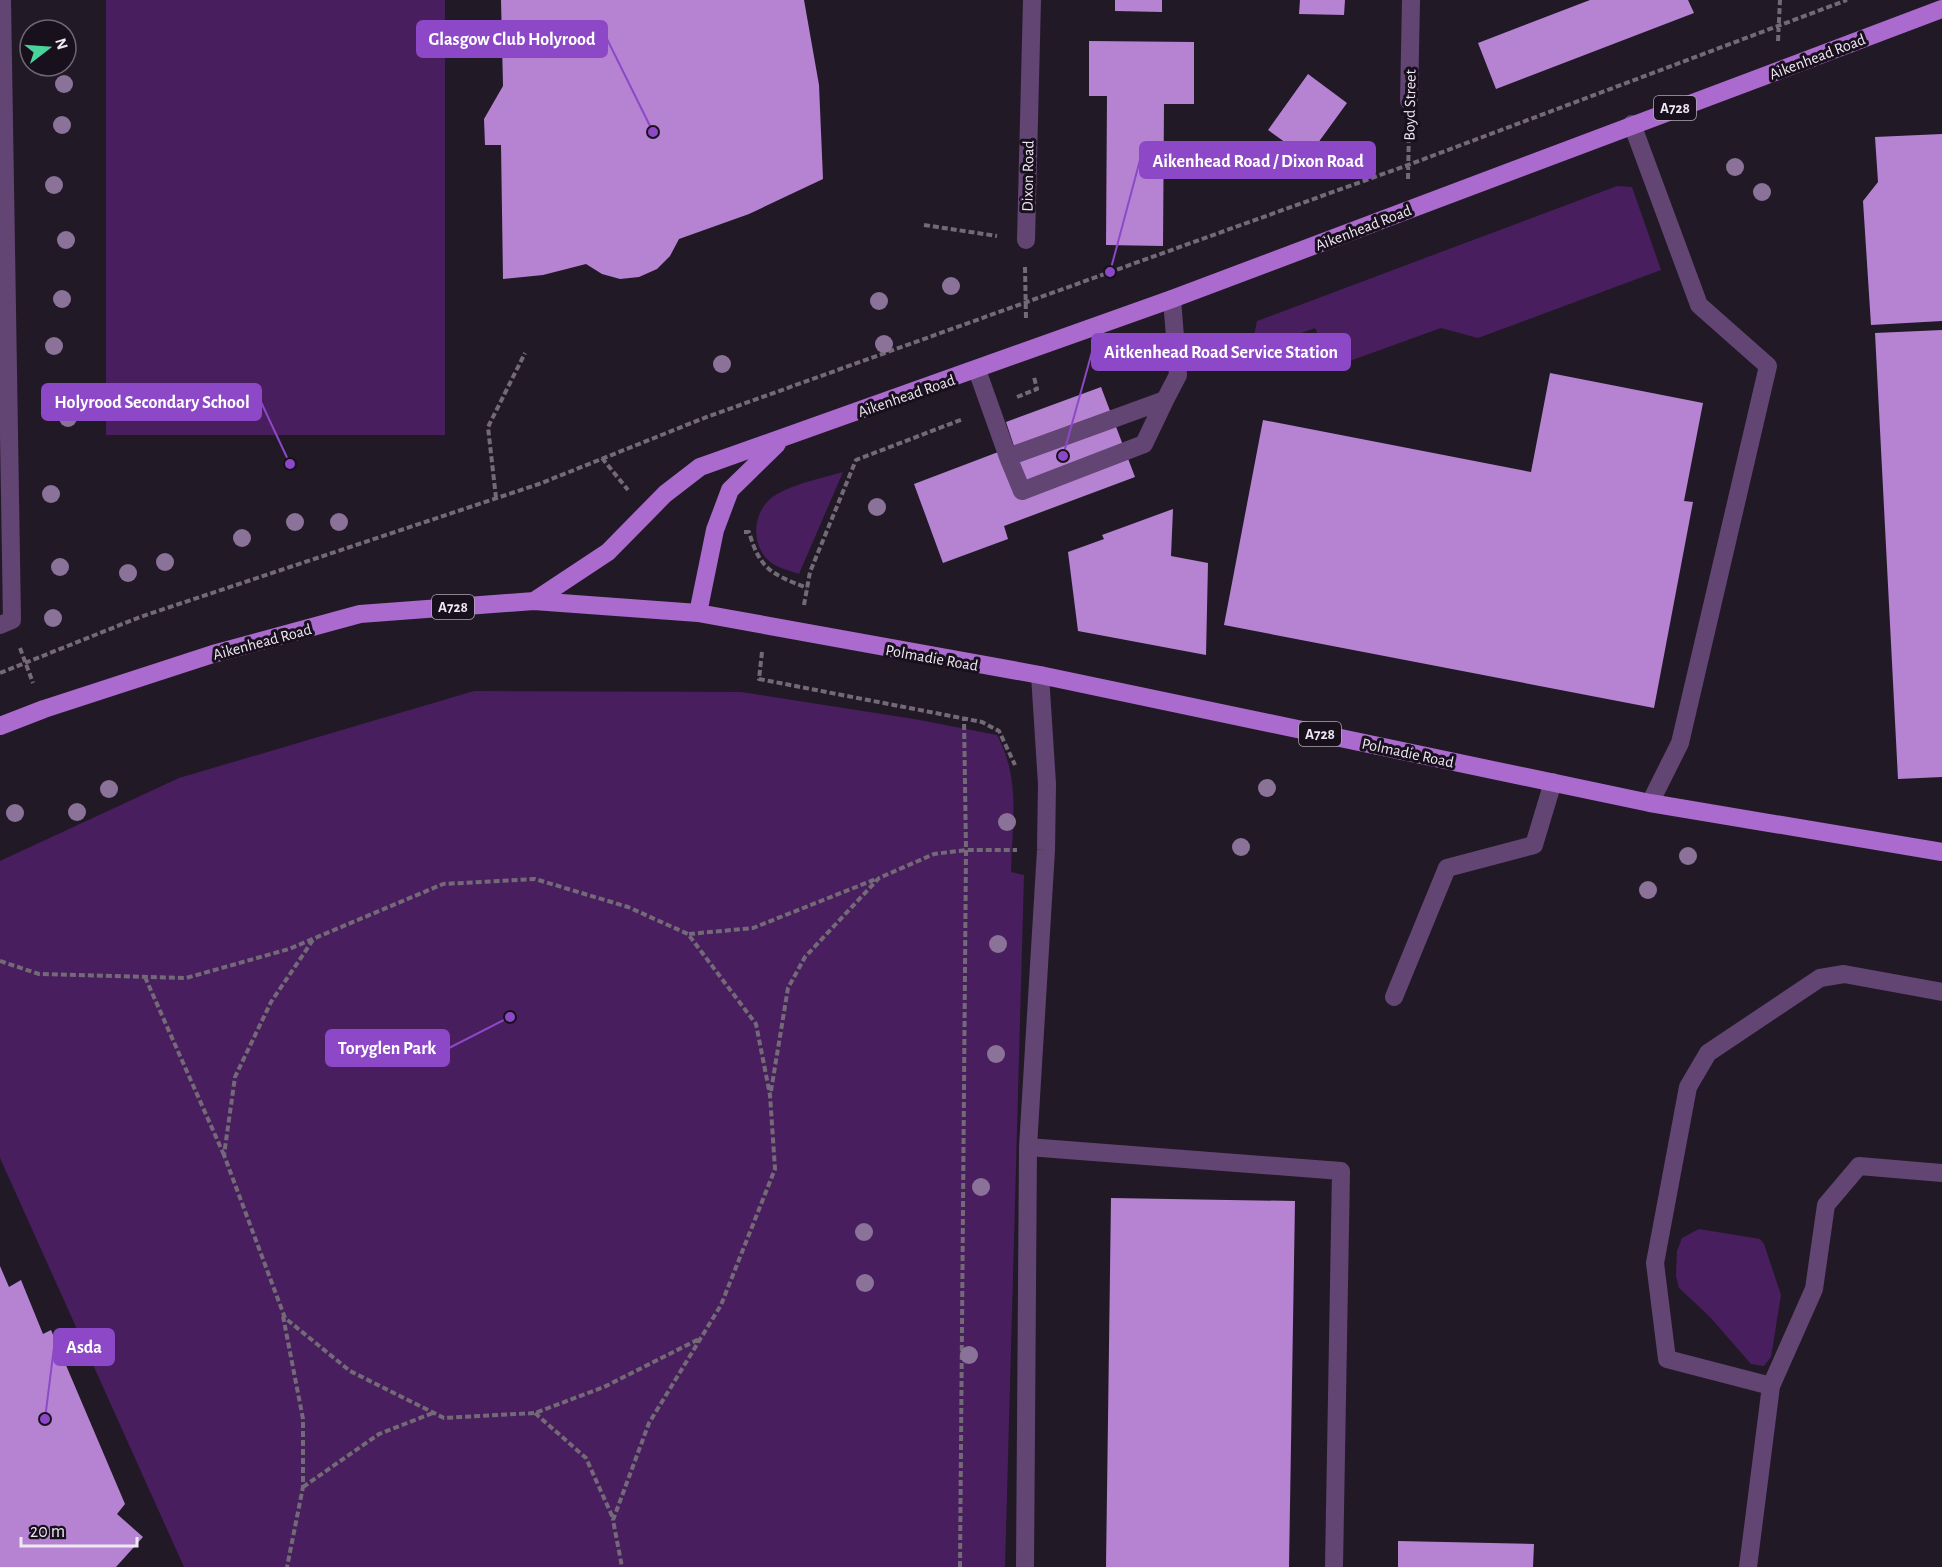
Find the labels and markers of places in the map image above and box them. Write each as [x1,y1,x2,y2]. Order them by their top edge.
callout: Glasgow Club Holyrood [417,21,607,57]
callout: Aikenhead Road / Dixon Road [1140,142,1375,178]
callout: Aitkenhead Road Service Station [1092,334,1350,370]
callout: Holyrood Secondary School [42,384,261,420]
callout: Toryglen Park [326,1030,449,1066]
callout: Asda [54,1329,114,1365]

